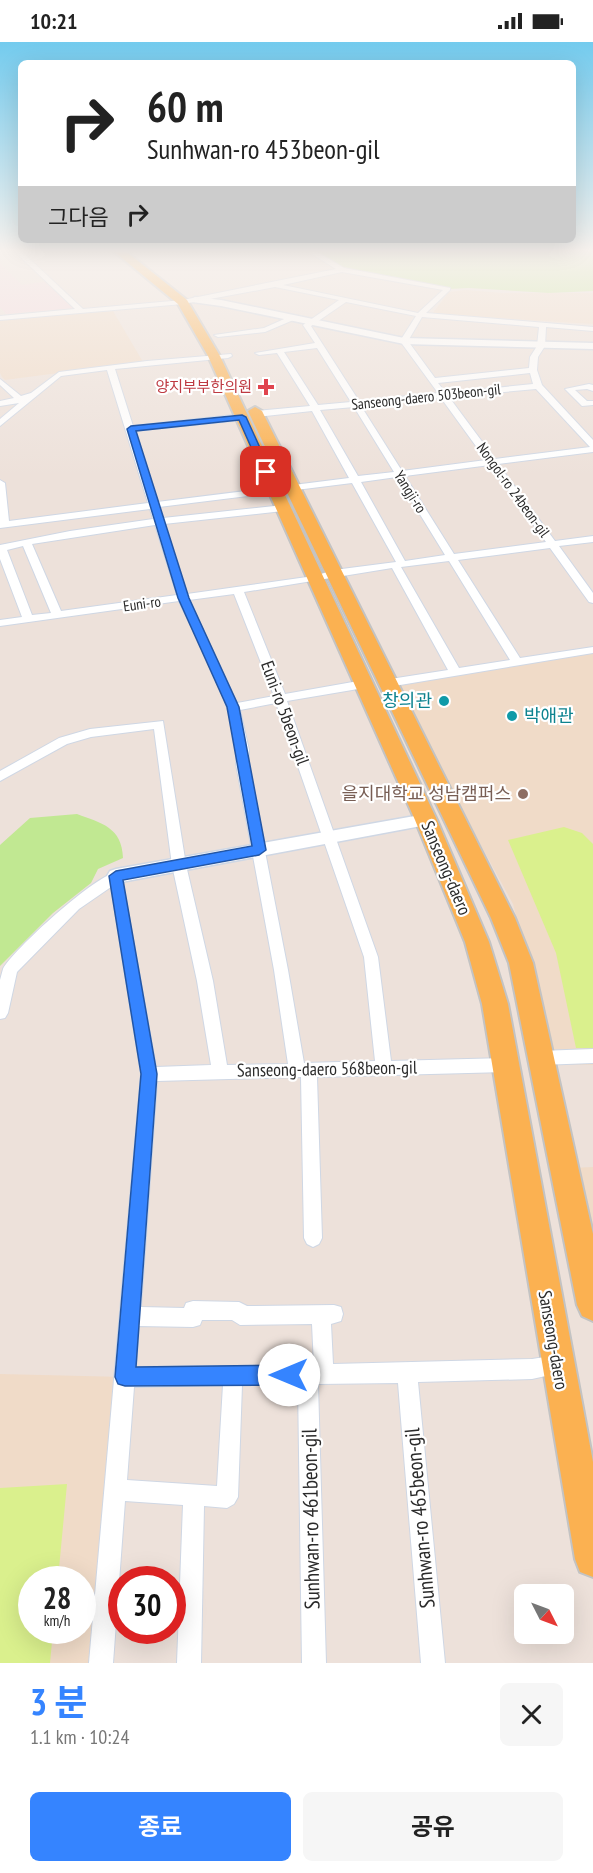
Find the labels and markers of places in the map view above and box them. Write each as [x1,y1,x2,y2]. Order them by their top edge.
place label: 양지부부한의원 [155,377,252,396]
marker: 양지부부한의원 [257,378,275,396]
pin [240,446,291,497]
place label: 창의관 [382,689,432,712]
marker: 창의관 [437,694,451,708]
place label: 박애관 [524,704,574,727]
marker: 박애관 [505,709,519,723]
place label: 을지대학교 성남캠퍼스 [342,782,511,805]
marker: 을지대학교 성남캠퍼스 [516,787,530,801]

